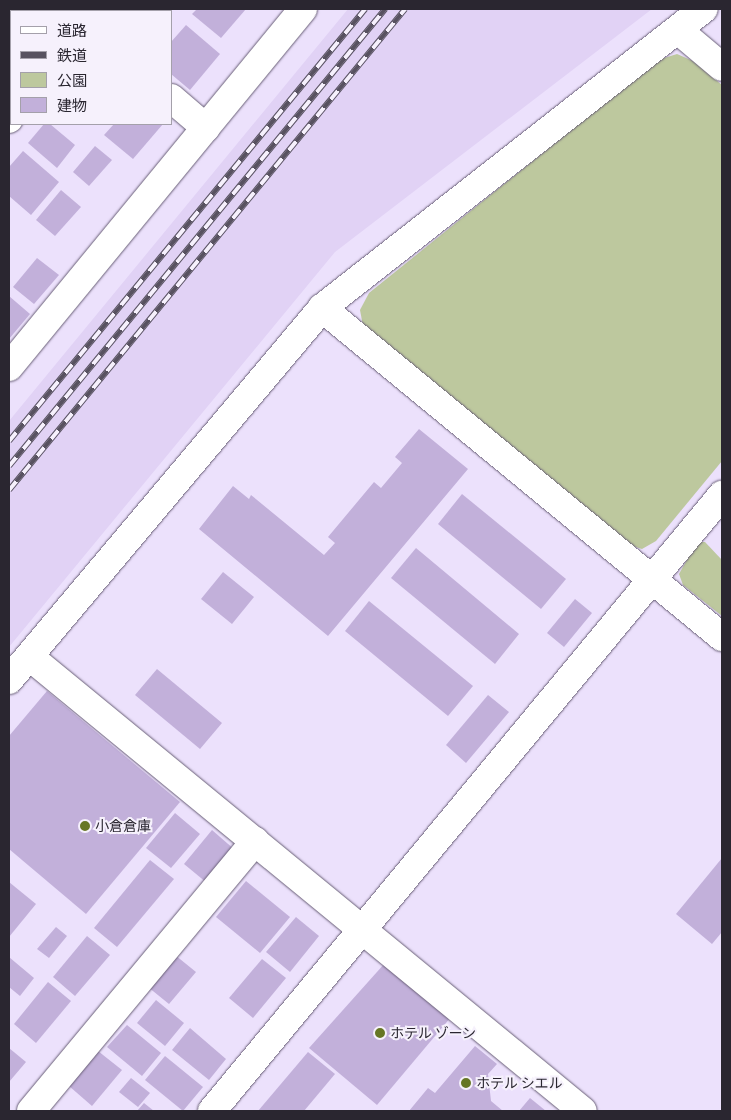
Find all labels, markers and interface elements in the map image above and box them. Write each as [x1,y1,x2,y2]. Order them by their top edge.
legend [10,10,172,125]
text: 道路 [57,20,87,41]
text: 鉄道 [57,45,87,66]
text: 公園 [57,70,87,91]
text: 建物 [57,95,87,116]
place label: 小倉倉庫 [95,818,151,834]
marker: 小倉倉庫 [79,820,91,832]
place label: ホテル ゾーン [390,1025,477,1041]
marker: ホテル ゾーン [374,1027,386,1039]
place label: ホテル シエル [476,1075,563,1091]
marker: ホテル シエル [460,1077,472,1089]

